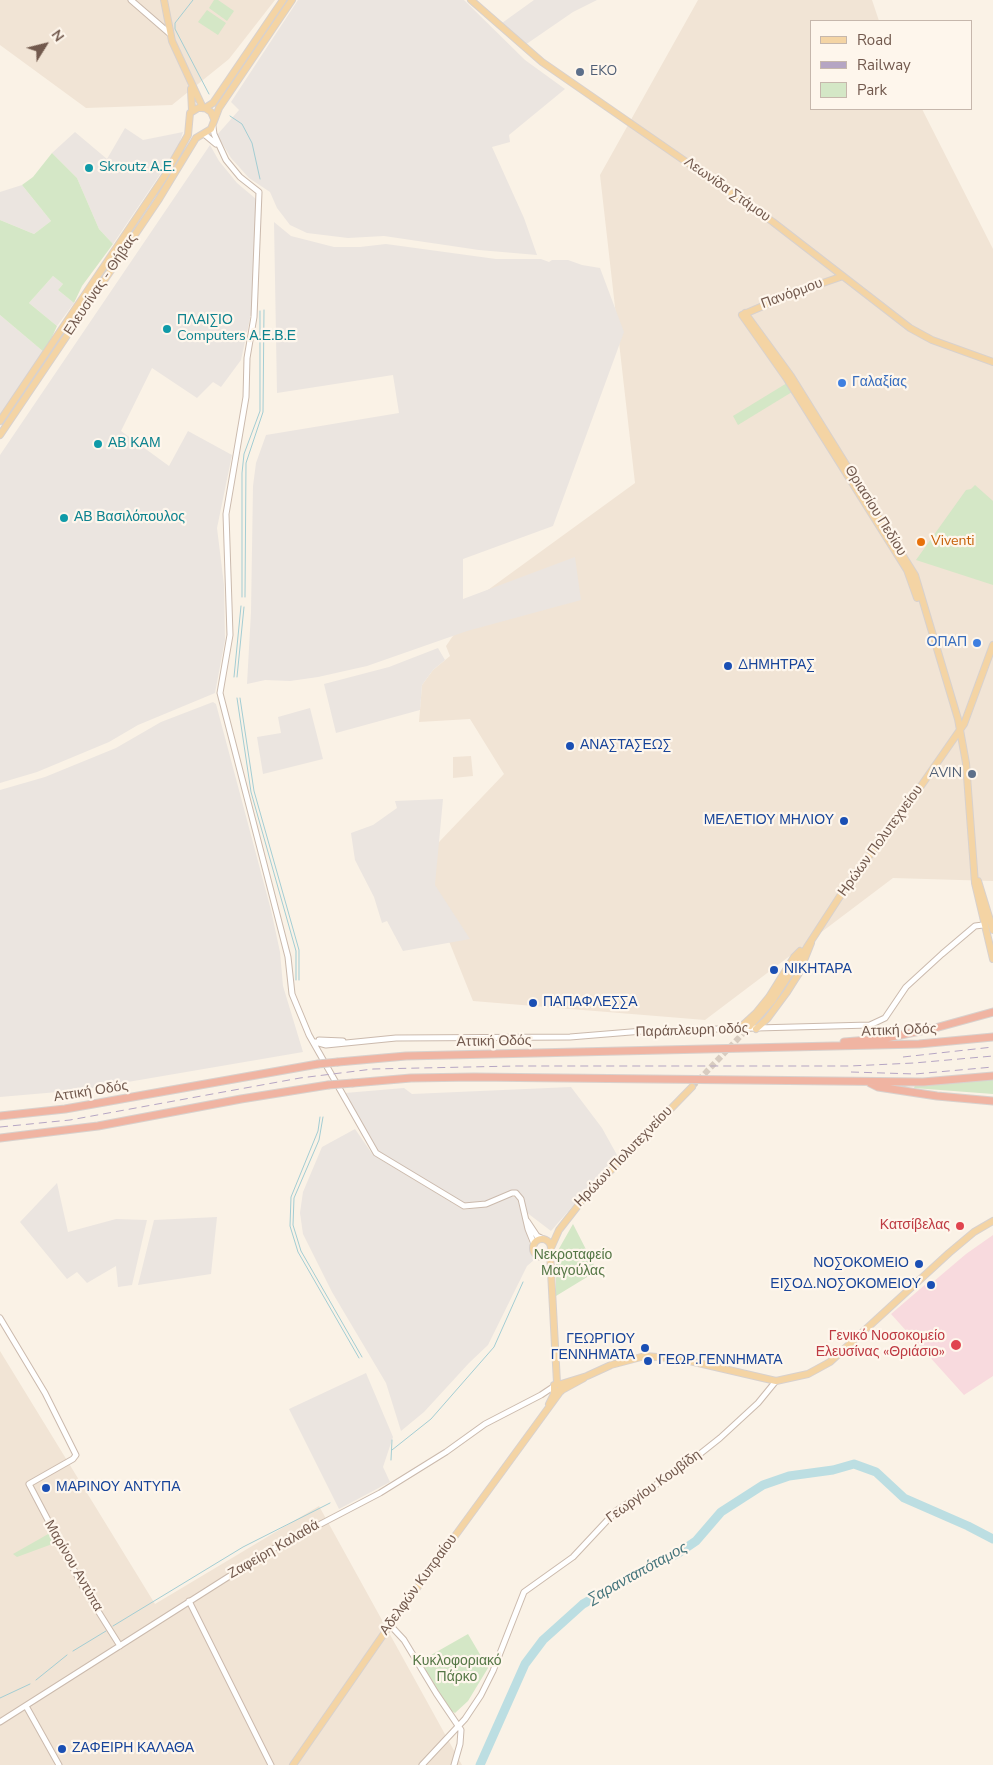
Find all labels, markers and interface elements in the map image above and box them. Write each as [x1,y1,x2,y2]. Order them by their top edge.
north arrow [20,20,70,70]
legend [810,20,973,110]
text: N [47,26,68,46]
text: Road [857,30,892,50]
text: Railway [857,55,911,75]
place label: EKO [590,64,617,80]
marker: EKO [574,66,586,78]
text: Park [857,80,887,100]
street label: Λεωνίδα Στάμου [681,154,773,226]
place label: Skroutz Α.Ε. [99,160,175,176]
marker: Skroutz Α.Ε. [83,162,95,174]
street label: Ελευσίνας - Θήβας [61,231,141,339]
street label: Πανόρμου [759,275,825,313]
place label: ΠΛΑΙΣΙΟ Computers Α.Ε.Β.Ε [177,313,296,346]
marker: ΠΛΑΙΣΙΟ Computers Α.Ε.Β.Ε [161,323,173,335]
place label: Γαλαξίας [852,375,907,391]
marker: Γαλαξίας [836,377,848,389]
place label: ΑΒ ΚΑΜ [108,436,161,452]
marker: ΑΒ ΚΑΜ [92,438,104,450]
street label: Θριασίου Πεδίου [840,463,910,559]
place label: ΑΒ Βασιλόπουλος [74,510,185,526]
marker: ΑΒ Βασιλόπουλος [58,512,70,524]
place label: Viventi [931,534,975,550]
marker: Viventi [915,536,927,548]
place label: ΟΠΑΠ [927,635,967,651]
marker: ΟΠΑΠ [971,637,983,649]
place label: ΔΗΜΗΤΡΑΣ [738,658,815,674]
marker: ΔΗΜΗΤΡΑΣ [722,660,734,672]
place label: ΑΝΑΣΤΑΣΕΩΣ [580,738,671,754]
marker: ΑΝΑΣΤΑΣΕΩΣ [564,740,576,752]
place label: AVIN [929,766,962,782]
marker: AVIN [966,768,978,780]
street label: Ηρώων Πολυτεχνείου [835,782,927,900]
place label: ΜΕΛΕΤΙΟΥ ΜΗΛΙΟΥ [704,813,834,829]
marker: ΜΕΛΕΤΙΟΥ ΜΗΛΙΟΥ [838,815,850,827]
place label: ΝΙΚΗΤΑΡΑ [784,962,852,978]
marker: ΝΙΚΗΤΑΡΑ [768,964,780,976]
place label: ΠΑΠΑΦΛΕΣΣΑ [543,995,637,1011]
marker: ΠΑΠΑΦΛΕΣΣΑ [527,997,539,1009]
street label: Παράπλευρη οδός [635,1021,749,1041]
street label: Αττική Οδός [861,1021,937,1041]
street label: Αττική Οδός [456,1033,532,1051]
street label: Αττική Οδός [53,1078,129,1106]
street label: Ηρώων Πολυτεχνείου [572,1103,676,1211]
place label: Κατσίβελας [880,1218,950,1234]
marker: Κατσίβελας [954,1220,966,1232]
park label: Νεκροταφείο Μαγούλας [534,1248,612,1280]
place label: ΝΟΣΟΚΟΜΕΙΟ [813,1256,909,1272]
marker: ΝΟΣΟΚΟΜΕΙΟ [913,1258,925,1270]
place label: ΕΙΣΟΔ.ΝΟΣΟΚΟΜΕΙΟΥ [770,1277,921,1293]
marker: ΕΙΣΟΔ.ΝΟΣΟΚΟΜΕΙΟΥ [925,1279,937,1291]
place label: Γενικό Νοσοκομείο Ελευσίνας «Θριάσιο» [816,1329,945,1361]
place label: ΓΕΩΡΓΙΟΥ ΓΕΝΝΗΜΑΤΑ [551,1332,635,1364]
marker: Γενικό Νοσοκομείο Ελευσίνας «Θριάσιο» [949,1338,963,1352]
marker: ΓΕΩΡΓΙΟΥ ΓΕΝΝΗΜΑΤΑ [639,1342,651,1354]
place label: ΓΕΩΡ.ΓΕΝΝΗΜΑΤΑ [658,1353,783,1369]
marker: ΓΕΩΡ.ΓΕΝΝΗΜΑΤΑ [642,1355,654,1367]
street label: Γεωργίου Κουβίδη [603,1447,705,1527]
place label: ΜΑΡΙΝΟΥ ΑΝΤΥΠΑ [56,1480,180,1496]
marker: ΜΑΡΙΝΟΥ ΑΝΤΥΠΑ [40,1482,52,1494]
street label: Μαρίνου Αντύπα [40,1517,106,1615]
street label: Ζαφείρη Καλαθά [225,1517,323,1583]
street label: Αδελφών Κυπραίου [377,1531,461,1639]
water label: Σαρανταπόταμος [585,1539,691,1609]
park label: Κυκλοφοριακό Πάρκο [412,1654,502,1686]
place label: ΖΑΦΕΙΡΗ ΚΑΛΑΘΑ [72,1741,194,1757]
marker: ΖΑΦΕΙΡΗ ΚΑΛΑΘΑ [56,1743,68,1755]

